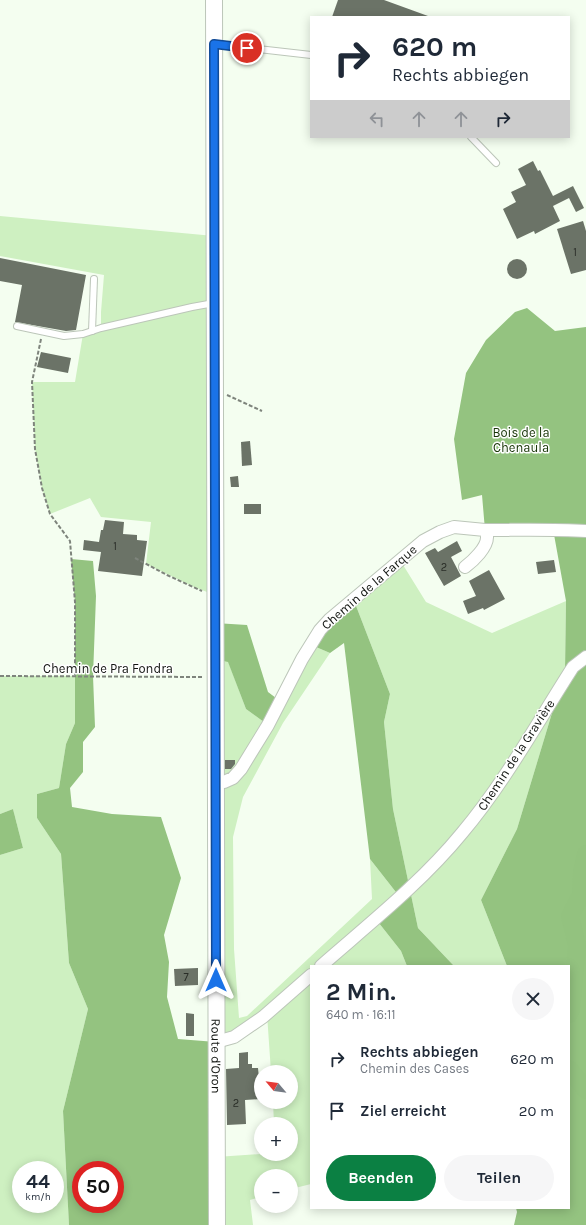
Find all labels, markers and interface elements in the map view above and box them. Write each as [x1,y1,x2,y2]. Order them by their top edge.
text: 620 m [392,30,477,63]
pin [230,31,264,65]
icon: right [326,32,378,84]
icon: arrive [236,37,258,59]
text: Rechts abbiegen [392,64,529,86]
icon: left [366,108,388,130]
icon: ahead [408,108,430,130]
icon: ahead [450,108,472,130]
icon: right [492,108,514,130]
house number: 1 [573,246,577,259]
park label: Bois de la Chenaula [492,425,550,455]
house number: 1 [113,540,117,553]
street label: Chemin de la Farque [318,541,421,633]
house number: 2 [441,561,447,574]
street label: Chemin de Pra Fondra [43,661,173,676]
street label: Chemin de la Gravière [474,696,558,813]
position arrow [195,959,237,1001]
house number: 7 [183,971,189,984]
text: 2 Min. [326,978,396,1006]
button: close [512,978,554,1020]
text: 640 m · 16:11 [326,1007,396,1022]
street label: Route d'Oron [209,1018,224,1094]
text: Rechts abbiegen [360,1043,479,1061]
icon: right [326,1048,348,1070]
text: 620 m [510,1050,554,1068]
text: Chemin des Cases [360,1061,469,1076]
north arrow [254,1065,298,1109]
map controls [254,1065,298,1213]
house number: 2 [233,1097,239,1110]
icon: arrive [326,1100,348,1122]
text: Ziel erreicht [360,1102,446,1120]
text: 20 m [519,1102,554,1120]
button: + [254,1117,298,1161]
button: Beenden [326,1155,436,1201]
button: Teilen [444,1155,554,1201]
speed limit sign: 50 [72,1161,124,1213]
button: − [254,1169,298,1213]
text: 44 [26,1170,50,1193]
text: km/h [25,1191,51,1203]

